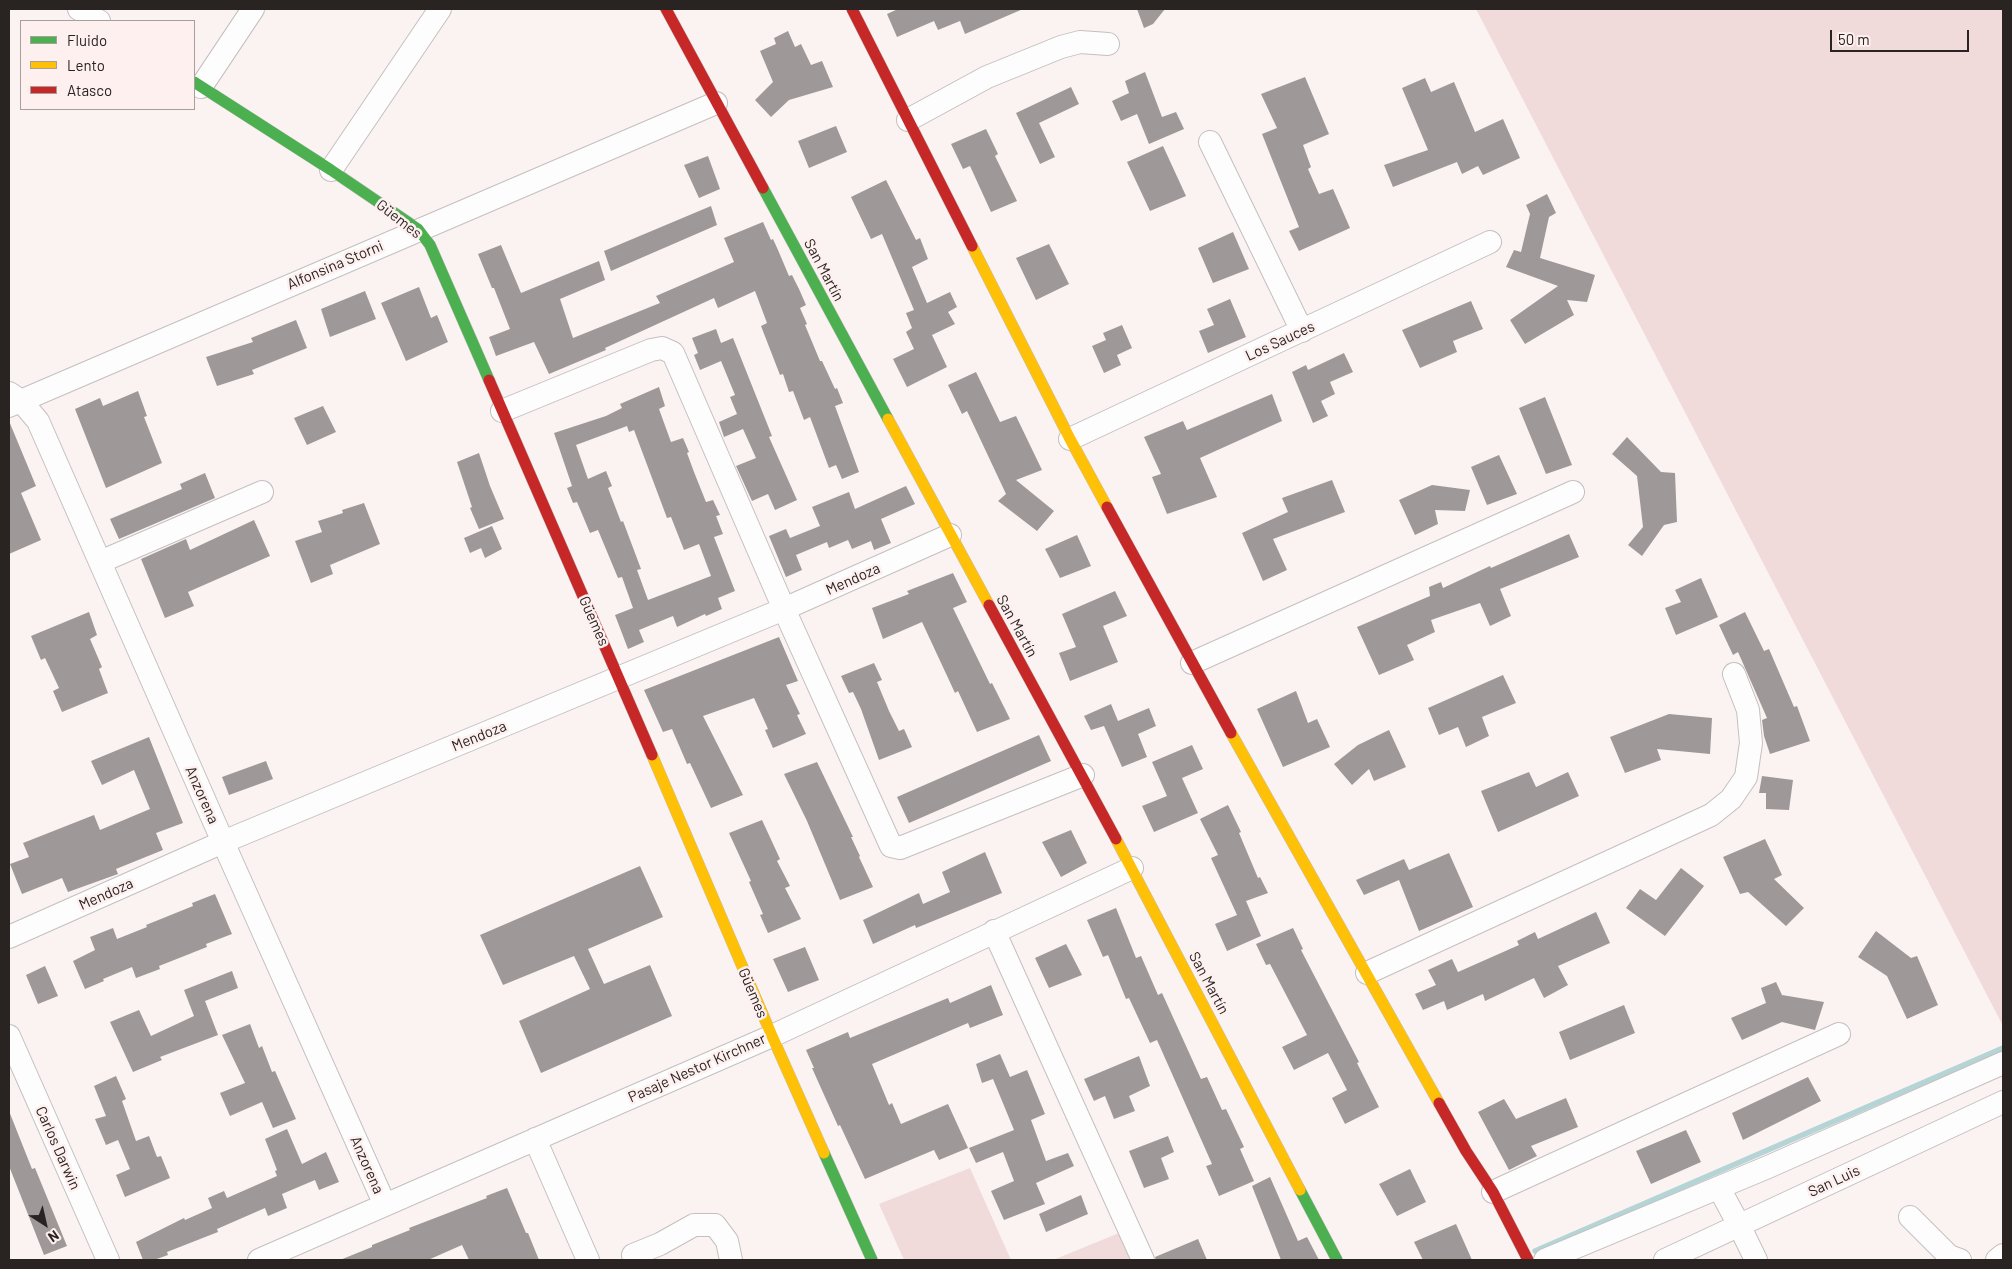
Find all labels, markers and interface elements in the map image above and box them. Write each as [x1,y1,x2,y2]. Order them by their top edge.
legend [20,20,195,110]
scale bar [1832,20,1971,52]
text: 50 m [1838,30,1870,48]
text: Fluido [67,31,107,49]
text: Lento [67,56,105,74]
text: Atasco [67,81,112,99]
street label: Güemes [373,196,425,242]
street label: San Martín [800,236,848,304]
street label: Alfonsina Storni [284,237,386,293]
street label: Los Sauces [1243,317,1317,365]
street label: Mendoza [823,559,883,599]
street label: San Martín [993,592,1041,660]
street label: Güemes [575,593,613,649]
street label: Mendoza [449,717,509,755]
street label: Anzorena [181,763,223,827]
street label: Mendoza [76,874,136,914]
street label: San Martín [1185,949,1233,1017]
street label: Güemes [734,965,772,1021]
street label: Pasaje Nestor Kirchner [625,1030,769,1106]
street label: Carlos Darwin [32,1103,84,1193]
street label: Anzorena [346,1133,388,1197]
street label: San Luis [1805,1161,1863,1201]
north arrow [20,1199,70,1249]
text: N [45,1227,63,1246]

